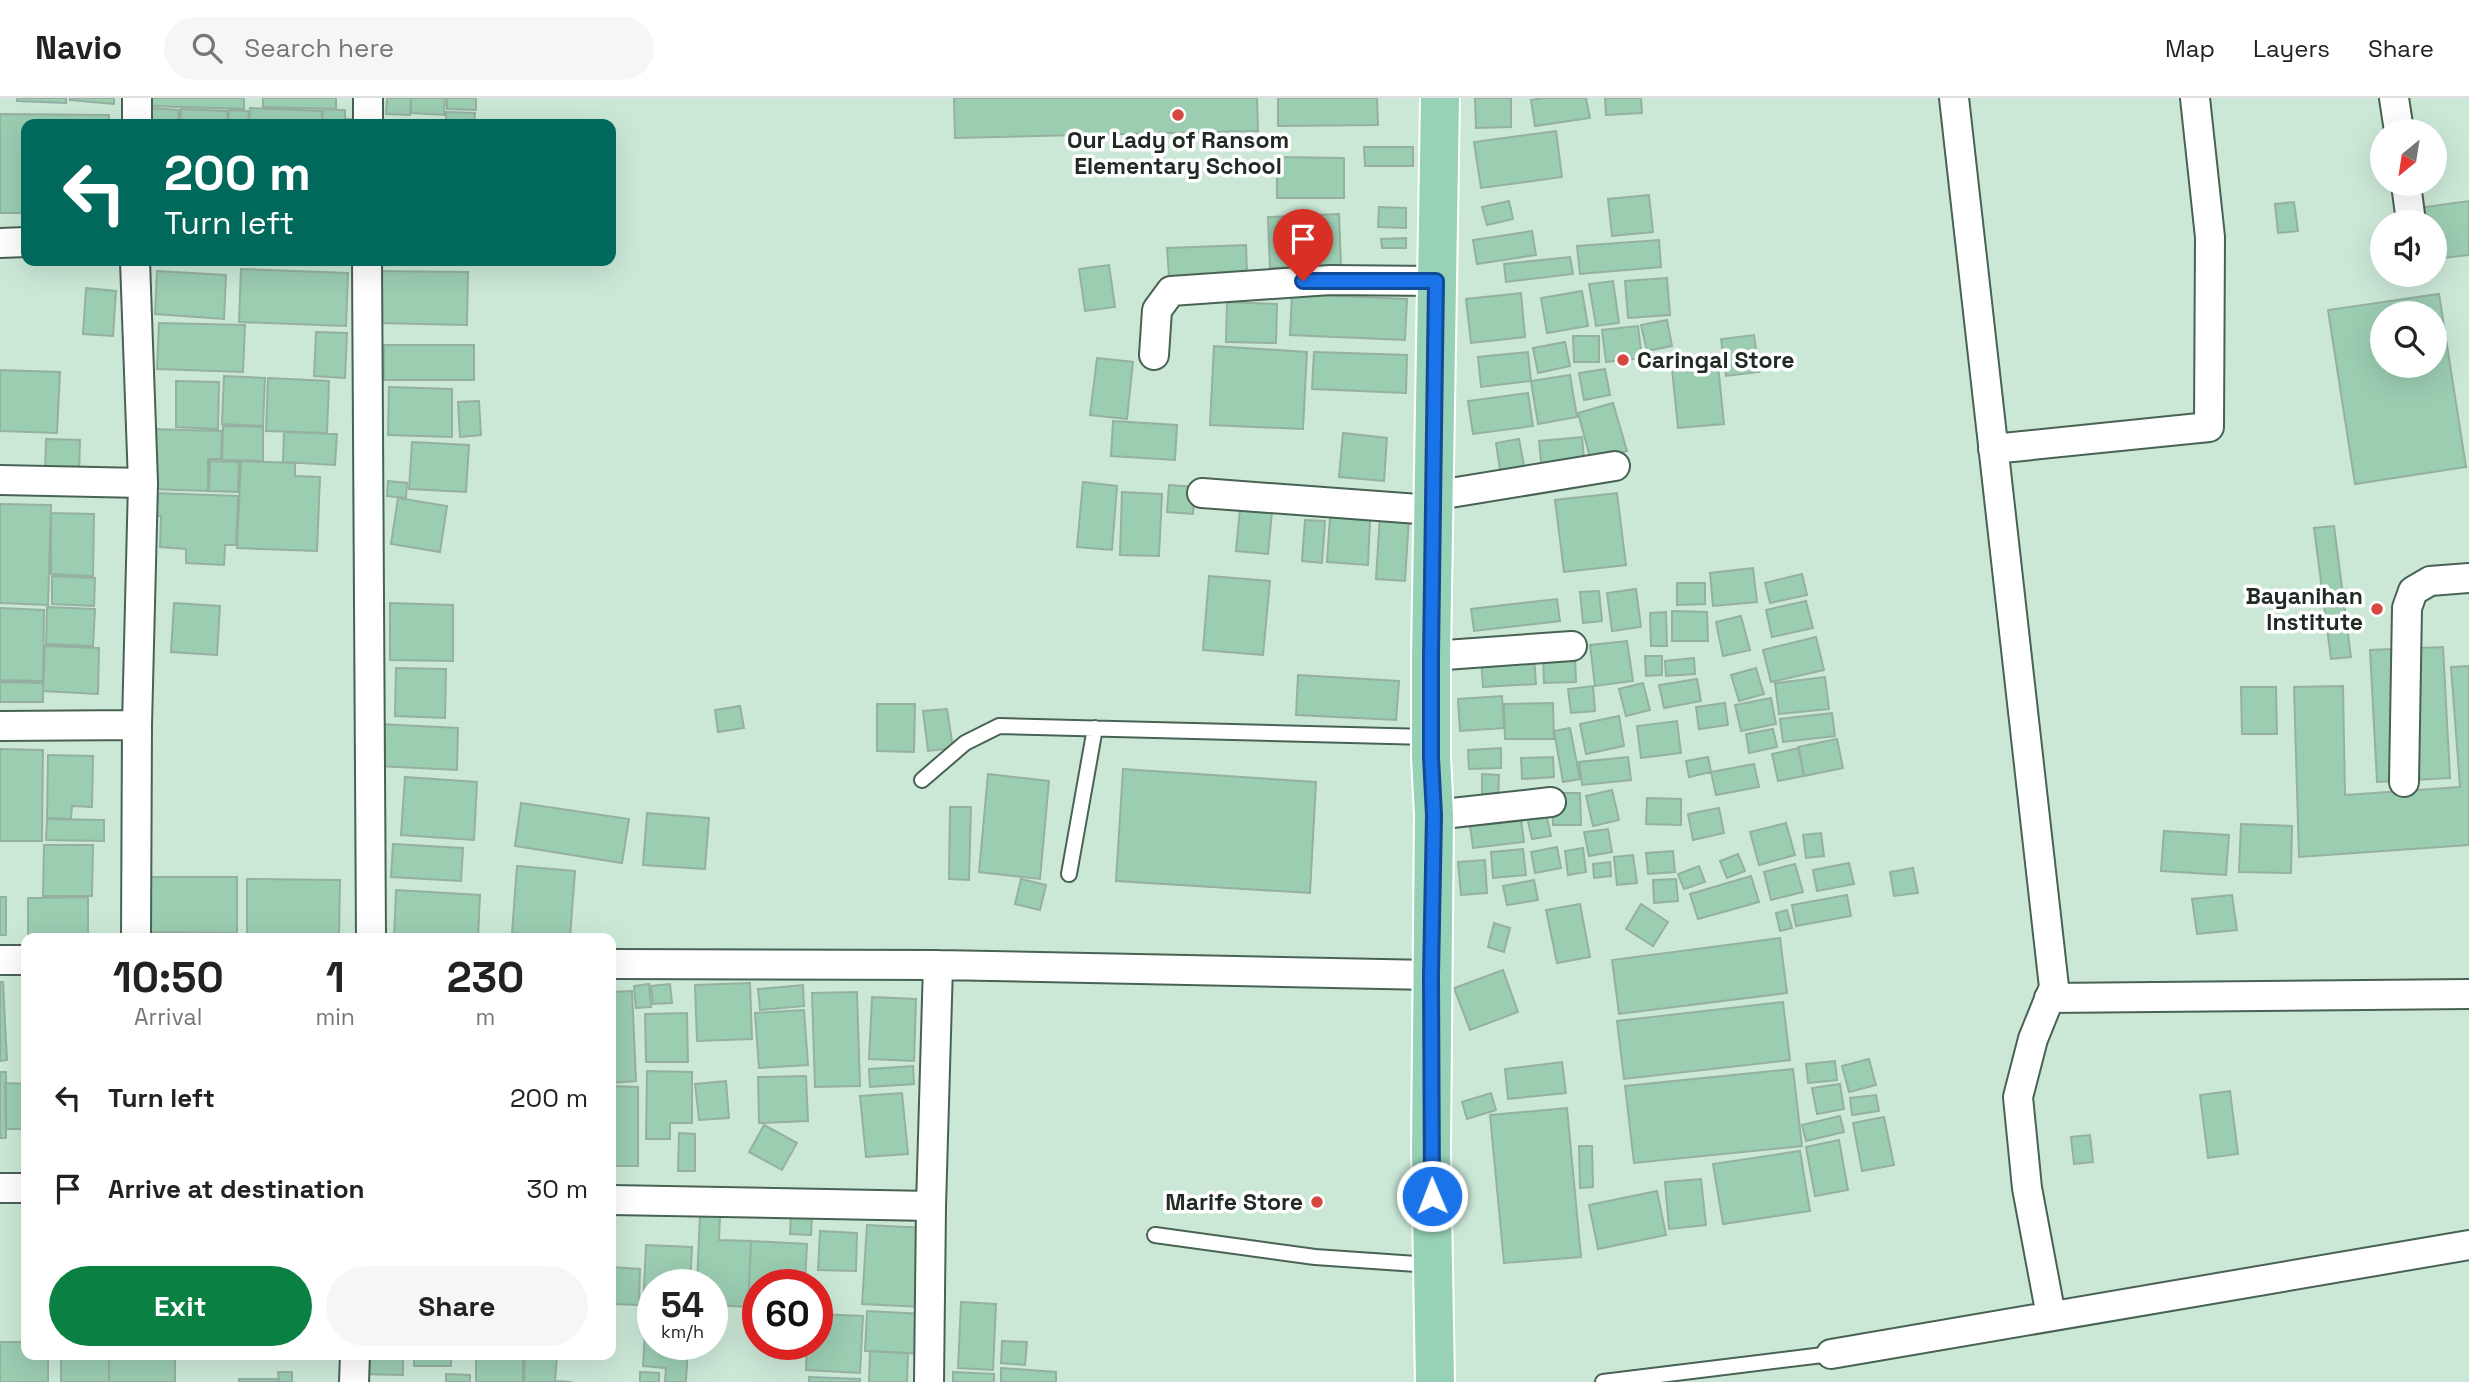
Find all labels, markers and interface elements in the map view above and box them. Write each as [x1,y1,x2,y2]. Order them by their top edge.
search box [164,17,654,80]
text: Navio [35,27,122,69]
icon: search [188,29,226,67]
text: Search here [244,31,394,65]
text: Map [2165,33,2215,64]
text: Layers [2253,33,2330,64]
text: Share [2368,33,2434,64]
marker: Our Lady of Ransom Elementary School [1170,107,1186,123]
north arrow [2370,119,2446,196]
map controls [2370,119,2447,378]
place label: Our Lady of Ransom Elementary School [1067,125,1289,181]
text: 200 m [164,142,311,204]
icon: left [49,147,140,238]
text: Turn left [164,203,294,243]
pin [1273,209,1333,281]
button: sound [2370,210,2447,287]
icon: arrive [1284,220,1322,258]
button: search [2370,301,2447,378]
place label: Caringal Store [1637,345,1794,375]
marker: Caringal Store [1615,352,1631,368]
place label: Bayanihan Institute [2245,581,2363,637]
marker: Bayanihan Institute [2369,601,2385,617]
text: 10:50 [113,951,224,1004]
text: 1 [326,951,345,1004]
text: 230 [447,951,524,1004]
text: Arrival [134,1002,202,1032]
text: min [315,1002,355,1032]
text: m [476,1002,495,1032]
icon: left [49,1079,87,1117]
text: Turn left [108,1081,215,1115]
text: 200 m [510,1081,588,1115]
position arrow [1395,1159,1469,1233]
icon: arrive [49,1170,87,1208]
text: Arrive at destination [108,1172,365,1206]
text: 30 m [527,1172,588,1206]
place label: Marife Store [1165,1187,1303,1217]
marker: Marife Store [1309,1194,1325,1210]
button: Exit [49,1266,312,1346]
button: Share [326,1266,588,1346]
speed limit sign: 60 [742,1269,833,1360]
text: 54 [661,1283,704,1327]
text: km/h [661,1320,704,1343]

